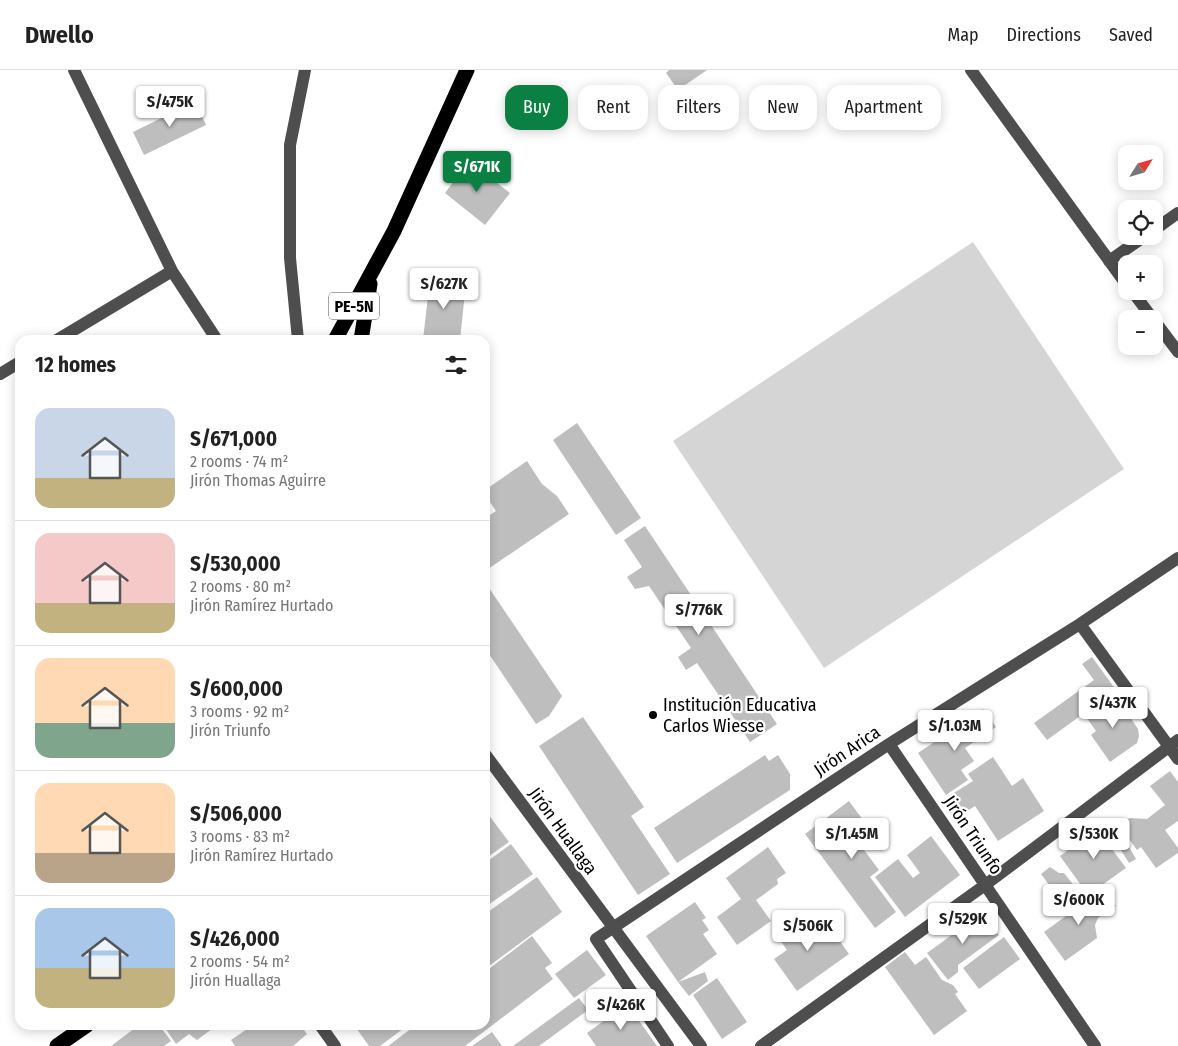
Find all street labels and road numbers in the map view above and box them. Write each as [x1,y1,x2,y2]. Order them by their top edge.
road number: PE-5N [329,292,379,320]
street label: Jirón Arica [810,721,884,781]
street label: Jirón Huallaga [524,783,602,879]
street label: Jirón Triunfo [939,791,1007,879]

